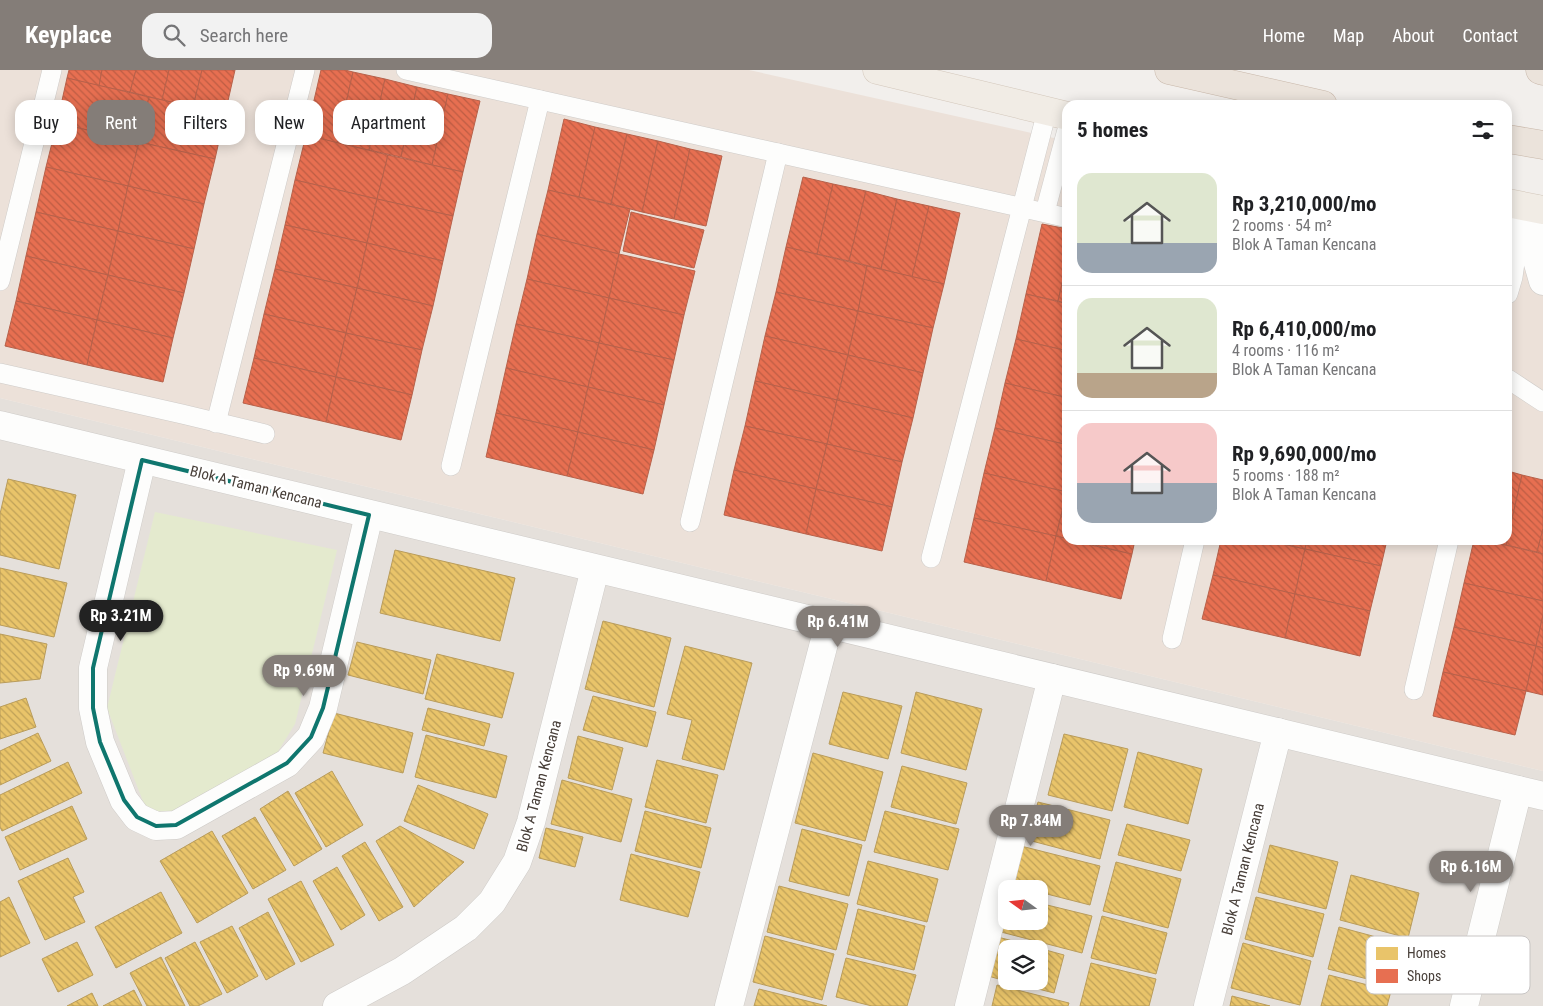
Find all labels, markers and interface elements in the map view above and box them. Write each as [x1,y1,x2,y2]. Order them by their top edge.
search box [142,13,492,58]
text: Keyplace [25,21,112,49]
icon: search [160,21,188,49]
text: Search here [200,24,288,47]
text: Home [1263,25,1305,46]
text: Map [1333,25,1364,46]
text: About [1392,25,1434,46]
text: Contact [1462,25,1518,46]
chip: Buy [15,100,77,145]
chip: Rent [87,100,155,145]
chip: Filters [165,100,245,145]
chip: New [255,100,323,145]
chip: Apartment [333,100,444,145]
icon: filters [1469,116,1497,144]
text: 5 homes [1077,118,1148,142]
text: Rp 3,210,000/mo [1232,192,1376,216]
icon: home [1117,193,1177,253]
text: 2 rooms · 54 m² [1232,216,1332,235]
text: Blok A Taman Kencana [1232,235,1376,254]
text: Rp 6,410,000/mo [1232,317,1376,341]
icon: home [1117,318,1177,378]
text: 4 rooms · 116 m² [1232,341,1340,360]
text: Blok A Taman Kencana [1232,360,1376,379]
text: Rp 9,690,000/mo [1232,442,1376,466]
icon: home [1117,443,1177,503]
street label: Blok A Taman Kencana [188,462,324,512]
text: 5 rooms · 188 m² [1232,466,1340,485]
text: Blok A Taman Kencana [1232,485,1376,504]
pin: Rp 3.21M [69,600,173,642]
text: Rp 3.21M [90,606,152,625]
pin: Rp 6.41M [786,606,890,648]
text: Rp 6.41M [807,612,869,631]
pin: Rp 9.69M [252,654,356,697]
text: Rp 9.69M [273,661,335,680]
street label: Blok A Taman Kencana [513,718,565,854]
street label: Blok A Taman Kencana [1218,801,1268,937]
pin: Rp 7.84M [979,804,1083,847]
text: Rp 7.84M [1000,811,1062,830]
pin: Rp 6.16M [1419,850,1523,893]
text: Rp 6.16M [1440,857,1502,876]
north arrow [998,880,1048,930]
map controls [998,880,1048,990]
legend [1366,936,1530,994]
button: layers [998,940,1048,990]
text: Homes [1407,945,1446,961]
text: Shops [1407,968,1441,984]

